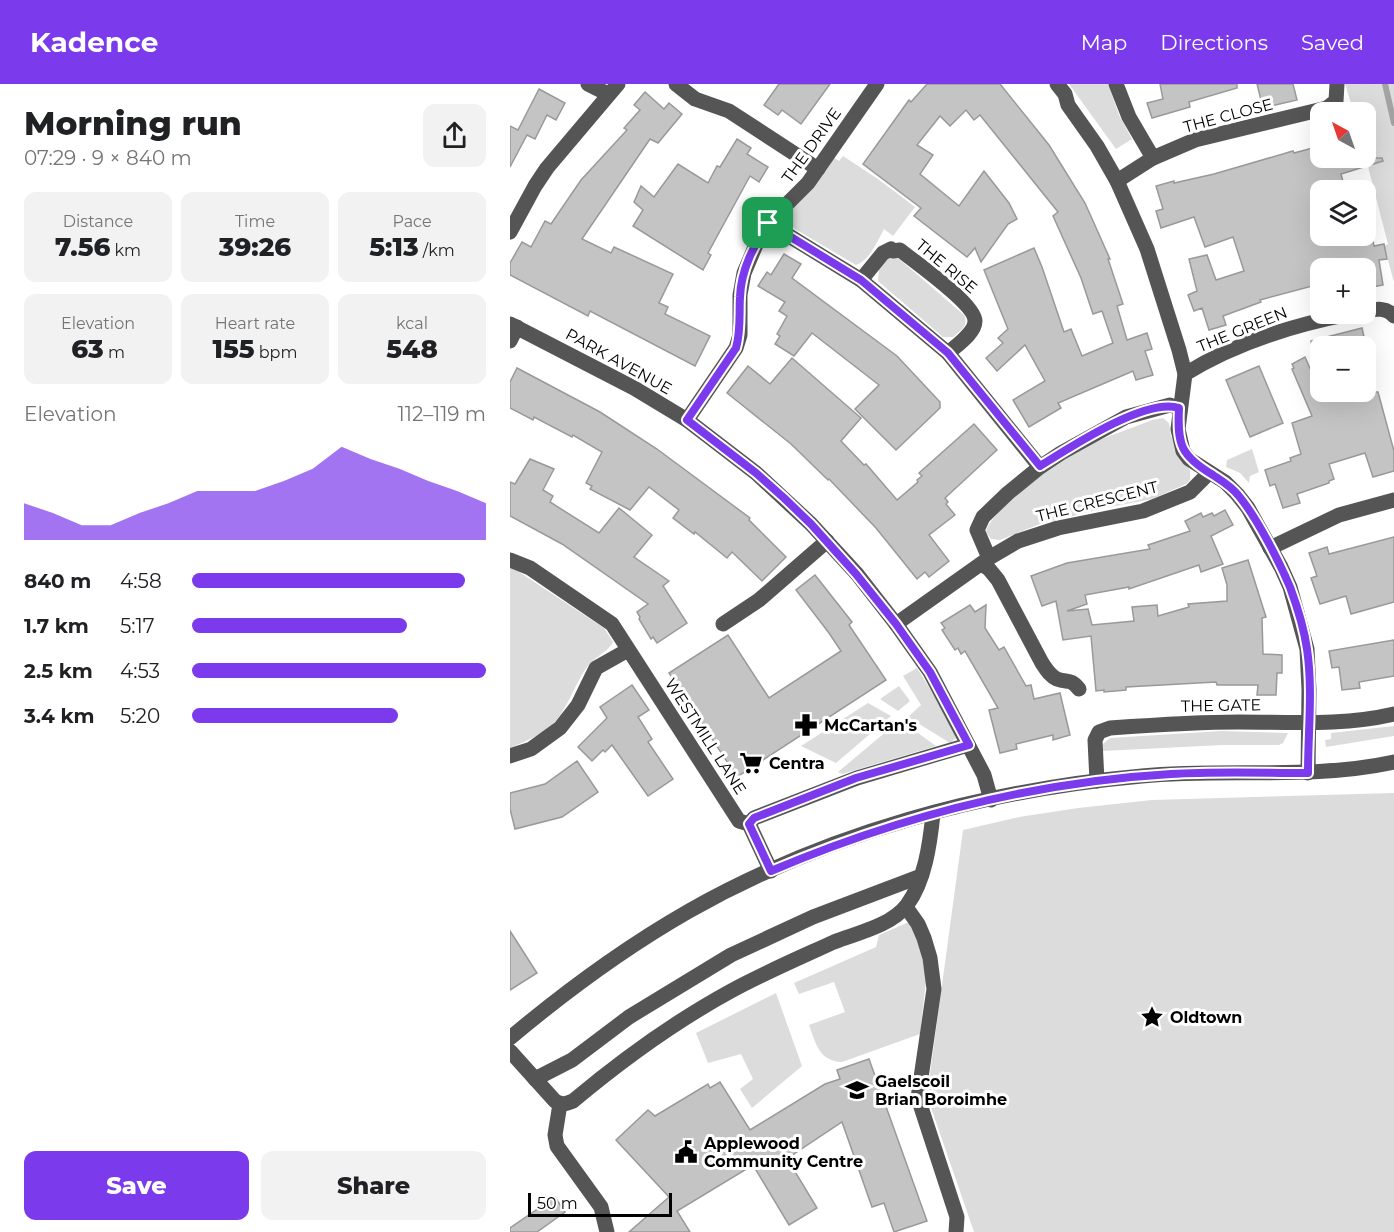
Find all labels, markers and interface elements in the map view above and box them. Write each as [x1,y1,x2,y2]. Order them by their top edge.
text: Kadence [30,25,158,59]
text: Map [1081,30,1127,55]
text: Directions [1160,30,1268,55]
text: Saved [1301,30,1364,55]
street label: THE CLOSE [1181,94,1275,137]
north arrow [1310,102,1376,168]
map controls [1310,102,1376,402]
text: Morning run [24,103,242,143]
button: share [423,104,486,167]
street label: THE DRIVE [778,104,845,187]
text: 07:29 · 9 × 840 m [24,146,192,170]
button: layers [1310,180,1376,246]
pin [742,197,793,248]
icon: arrive [751,206,784,239]
text: Distance [63,212,133,231]
text: Time [235,212,275,231]
text: Pace [392,212,432,231]
text: 7.56 [55,231,110,263]
text: 39:26 [219,231,291,263]
text: 5:13 [369,231,419,263]
street label: THE RISE [912,235,981,297]
text: km [110,241,141,260]
text: /km [419,241,455,260]
button: + [1310,258,1376,324]
street label: THE GREEN [1194,303,1290,356]
text: Elevation [61,314,135,333]
text: Heart rate [215,314,295,333]
text: kcal [396,314,428,333]
street label: PARK AVENUE [562,324,675,398]
text: 63 [71,333,104,365]
text: 155 [213,333,255,365]
text: 548 [386,333,438,365]
button: − [1310,336,1376,402]
text: m [104,343,125,362]
text: bpm [255,343,297,362]
text: Elevation [24,402,116,426]
text: 112–119 m [398,402,486,426]
street label: THE CRESCENT [1034,477,1161,526]
text: 840 m [24,569,91,593]
text: 4:58 [120,569,162,593]
text: 1.7 km [24,614,89,638]
text: 5:17 [120,614,155,638]
text: 2.5 km [24,659,93,683]
text: 4:53 [120,659,160,683]
street label: WESTMILL LANE [661,675,750,798]
street label: THE GATE [1181,695,1261,716]
text: 3.4 km [24,704,95,728]
text: 5:20 [120,704,160,728]
pharmacy icon: McCartan's [793,712,819,738]
place label: McCartan's [824,716,917,735]
supermarket icon: Centra [738,750,764,776]
place label: Centra [769,754,825,773]
place icon: Oldtown [1139,1004,1165,1030]
place label: Oldtown [1170,1008,1242,1027]
place label: Gaelscoil Brian Boroimhe [875,1072,1007,1109]
school or university icon: Gaelscoil Brian Boroimhe [844,1077,870,1103]
place label: Applewood Community Centre [703,1134,863,1171]
public building icon: Applewood Community Centre [673,1139,699,1165]
button: Save [24,1151,249,1220]
button: Share [261,1151,486,1220]
scale bar [528,1190,672,1218]
text: 50 m [537,1194,578,1213]

